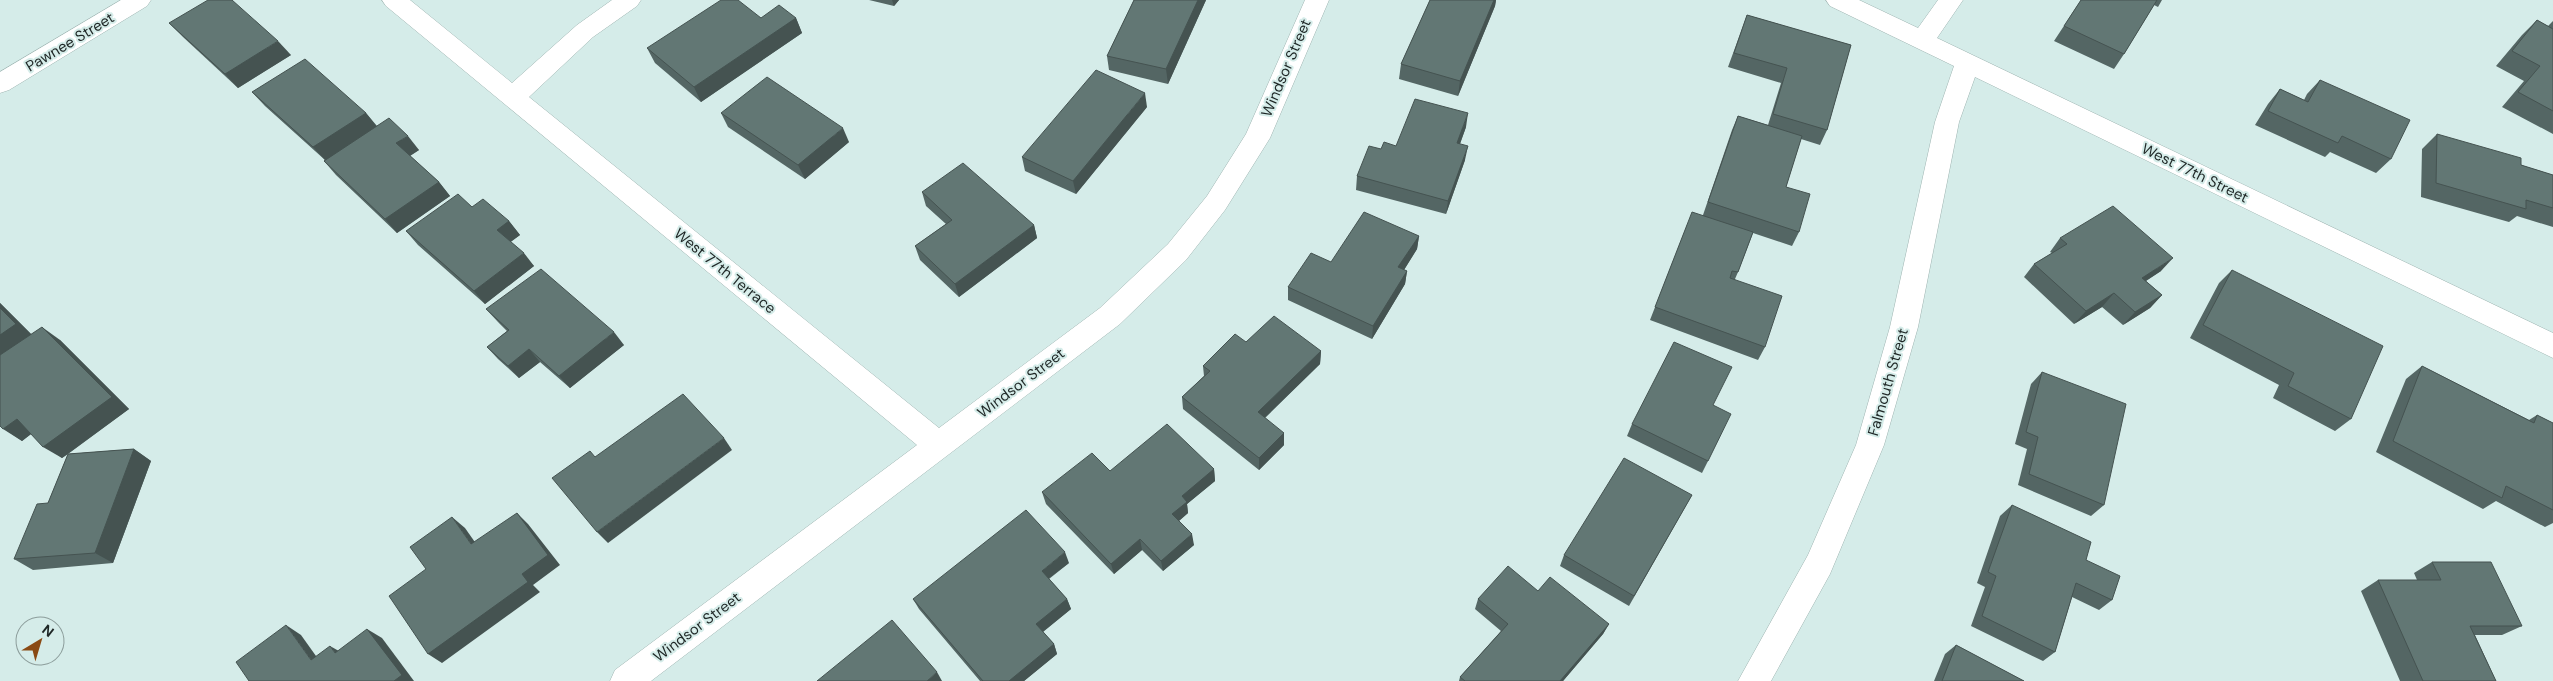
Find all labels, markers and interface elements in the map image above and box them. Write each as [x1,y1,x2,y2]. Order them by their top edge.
street label: Pawnee Street [22,8,118,76]
street label: Windsor Street [1256,16,1316,120]
street label: West 77th Street [2138,139,2252,208]
street label: West 77th Terrace [670,224,780,318]
street label: Falmouth Street [1863,326,1913,438]
street label: Windsor Street [973,343,1069,422]
street label: Windsor Street [649,587,745,666]
north arrow [15,616,65,666]
text: N [38,621,58,641]

